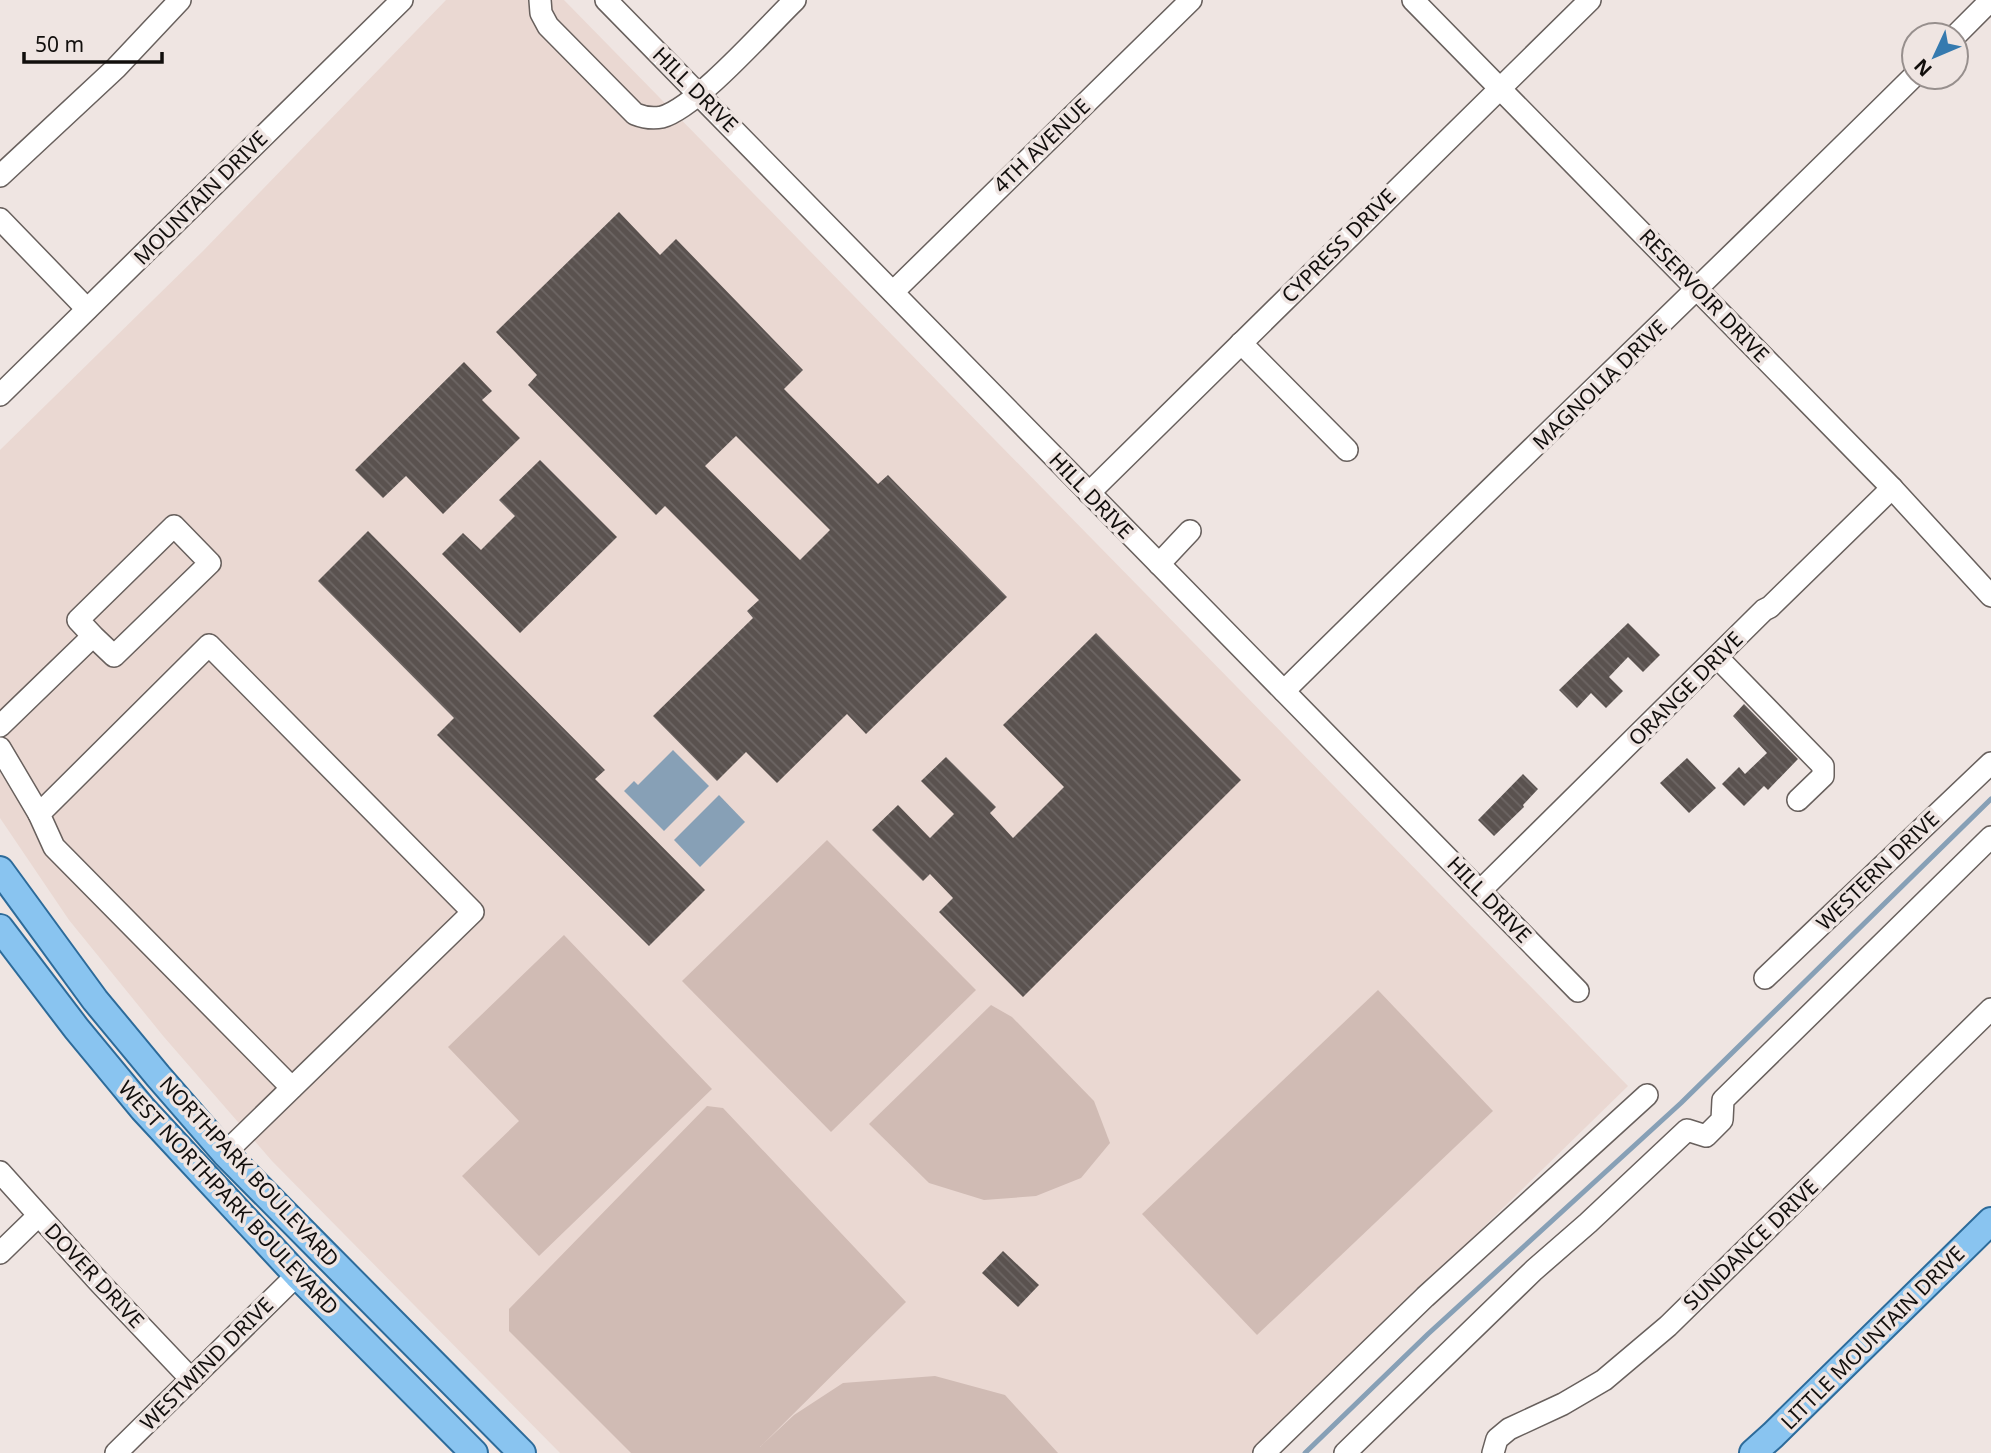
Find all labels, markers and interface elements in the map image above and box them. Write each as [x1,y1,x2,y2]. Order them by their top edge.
scale bar [24,21,163,65]
north arrow [1900,21,1970,91]
text: 50 m [35,30,84,58]
street label: HILL DRIVE [647,41,744,138]
text: N [1908,53,1937,82]
street label: 4TH AVENUE [987,92,1096,199]
street label: MOUNTAIN DRIVE [127,124,273,270]
street label: CYPRESS DRIVE [1275,182,1402,309]
street label: RESERVOIR DRIVE [1634,223,1776,368]
street label: MAGNOLIA DRIVE [1526,313,1673,456]
street label: HILL DRIVE [1043,446,1140,545]
street label: ORANGE DRIVE [1622,625,1749,752]
street label: WESTERN DRIVE [1810,805,1945,936]
street label: HILL DRIVE [1441,850,1538,949]
street label: NORTHPARK BOULEVARD [154,1070,346,1273]
street label: WEST NORTHPARK BOULEVARD [113,1074,345,1321]
street label: SUNDANCE DRIVE [1677,1173,1824,1316]
street label: DOVER DRIVE [39,1217,151,1334]
street label: LITTLE MOUNTAIN DRIVE [1774,1239,1970,1435]
street label: WESTWIND DRIVE [134,1291,279,1436]

